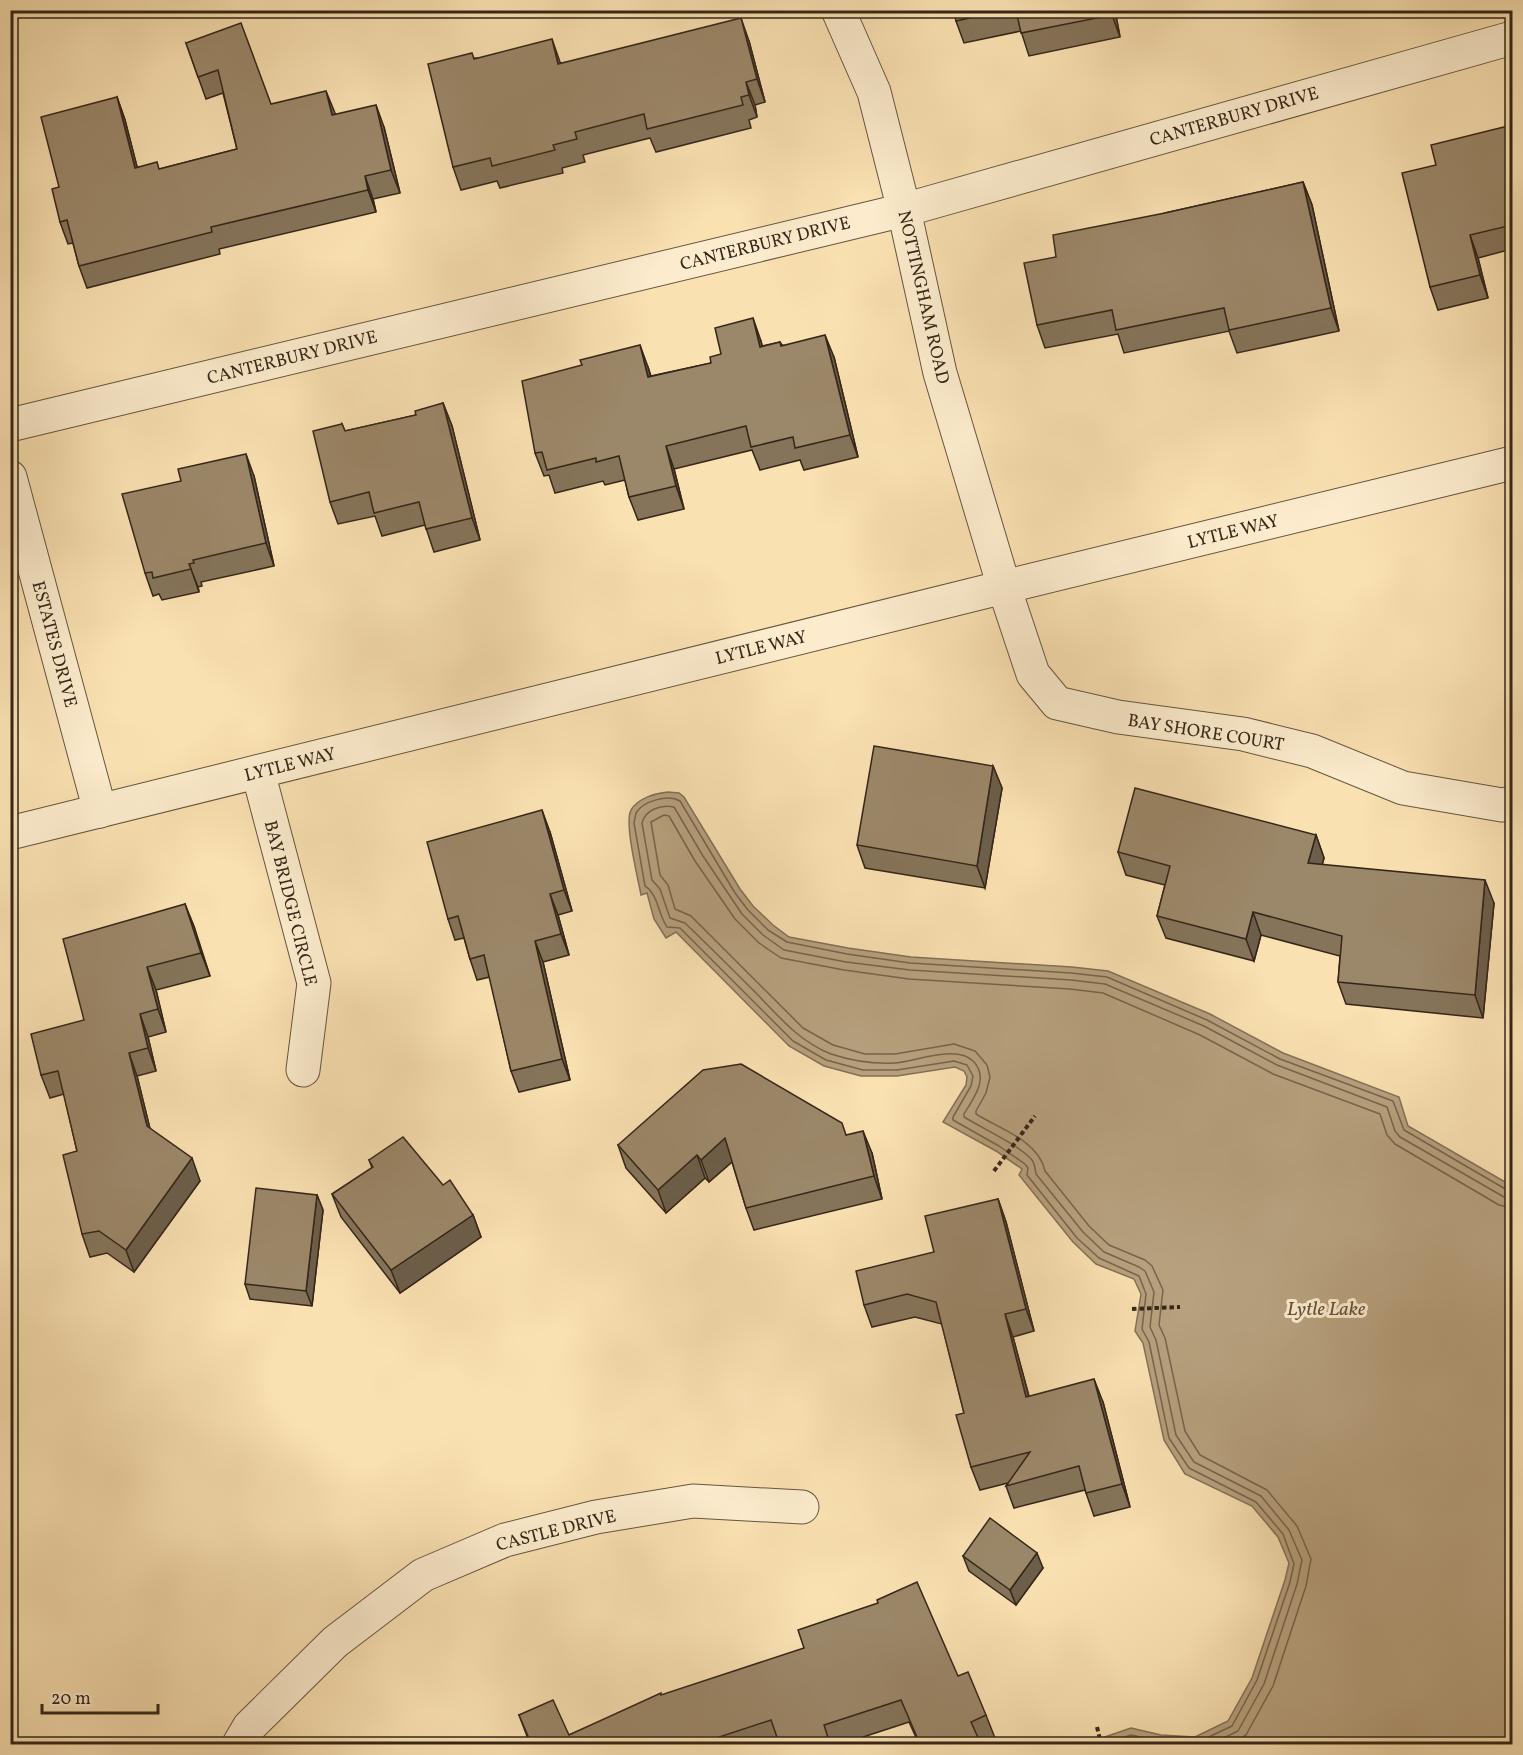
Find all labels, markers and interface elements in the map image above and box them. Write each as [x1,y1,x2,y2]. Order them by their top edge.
street label: CANTERBURY DRIVE [1147,81,1322,154]
street label: NOTTINGHAM ROAD [890,208,955,387]
street label: CANTERBURY DRIVE [678,211,853,278]
street label: CANTERBURY DRIVE [205,325,380,392]
street label: LYTLE WAY [1185,509,1282,556]
street label: ESTATES DRIVE [25,578,83,711]
street label: LYTLE WAY [713,625,810,672]
street label: BAY SHORE COURT [1126,709,1286,758]
street label: LYTLE WAY [242,742,339,789]
street label: BAY BRIDGE CIRCLE [257,818,322,989]
water label: Lytle Lake [1287,1296,1366,1324]
street label: CASTLE DRIVE [494,1504,619,1558]
scale bar [42,1677,158,1715]
text: 20 m [51,1687,91,1712]

